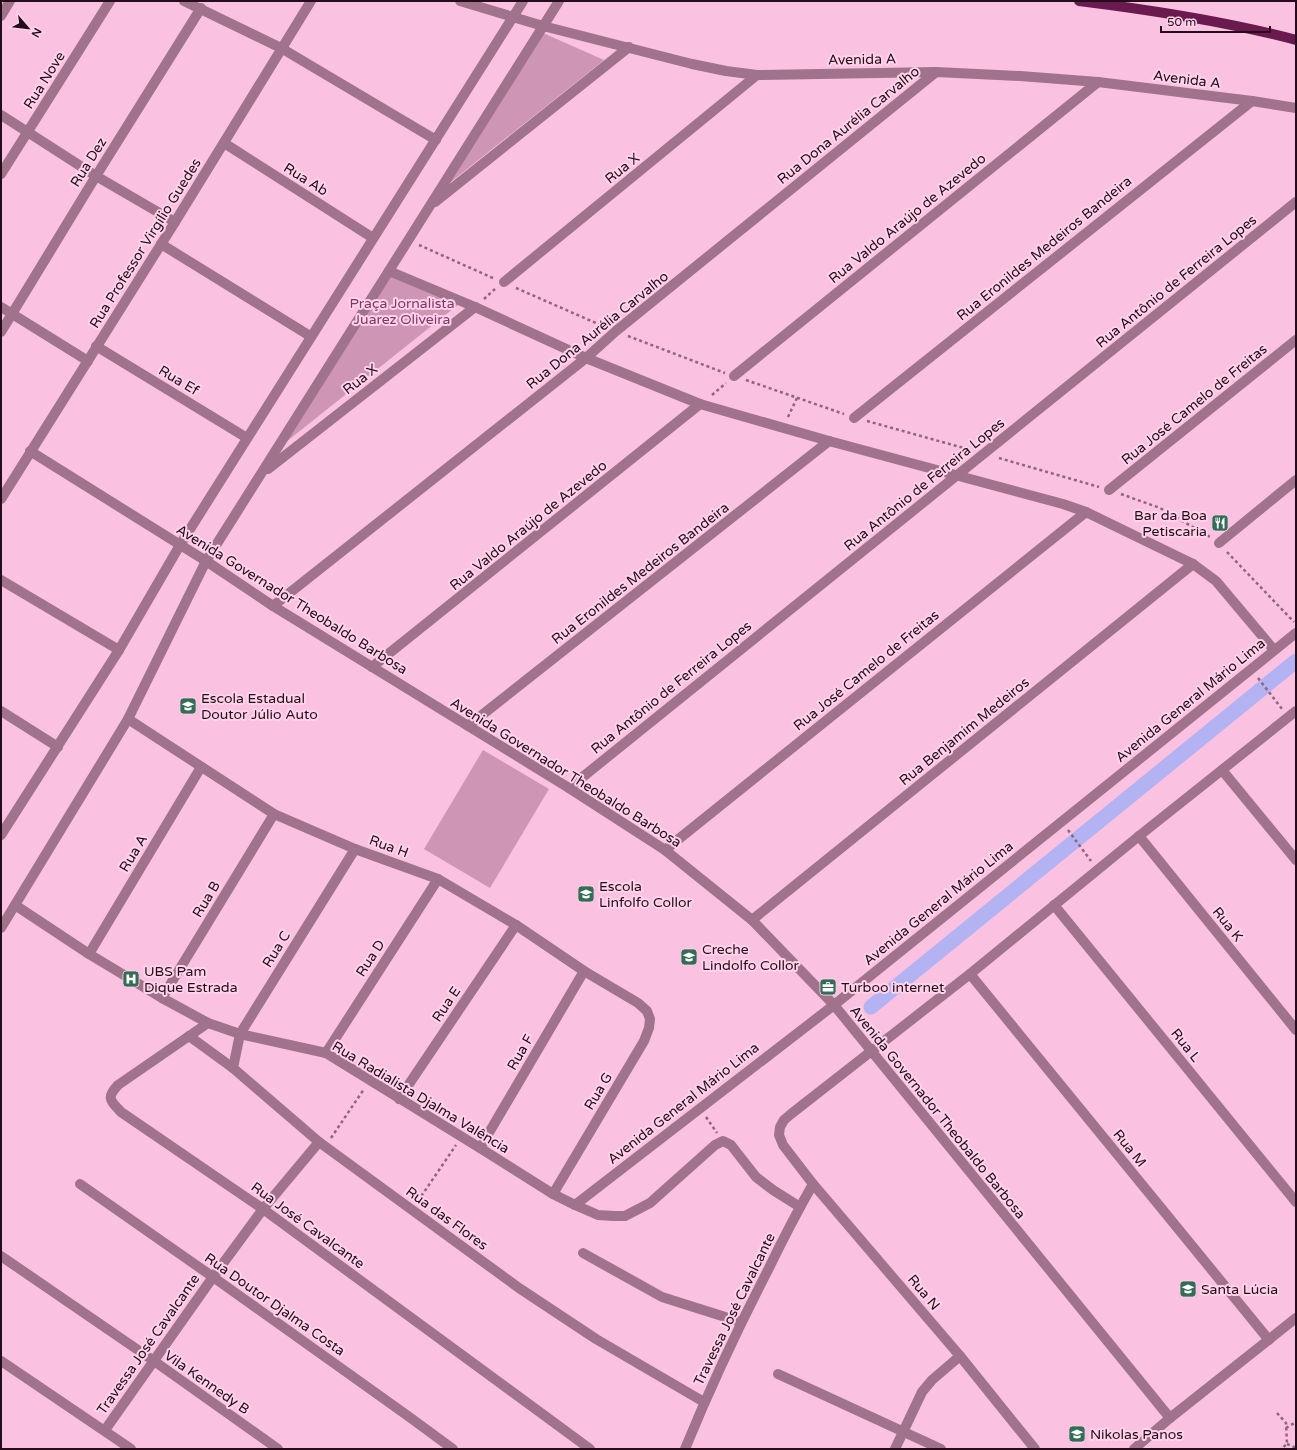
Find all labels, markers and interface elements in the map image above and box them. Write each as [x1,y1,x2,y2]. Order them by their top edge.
north arrow [8,8,48,48]
scale bar [1161,8,1270,34]
text: 50 m [1167,15,1196,29]
text: N [29,26,44,39]
street label: Rua Nove [20,48,69,112]
street label: Avenida A [828,50,896,69]
street label: Rua Dona Aurélia Carvalho [774,63,923,188]
street label: Avenida A [1152,67,1222,92]
street label: Rua Dez [67,134,110,190]
street label: Rua X [602,149,643,187]
street label: Rua Valdo Araújo de Azevedo [825,150,989,287]
street label: Rua Professor Virgílio Guedes [86,155,205,331]
street label: Rua Ab [280,159,331,200]
street label: Rua Eronildes Medeiros Bandeira [953,172,1135,324]
street label: Rua Antônio de Ferreira Lopes [1093,211,1260,351]
street label: Rua Dona Aurélia Carvalho [523,268,672,393]
park label: Praça Jornalista Juarez Oliveira [349,295,455,328]
street label: Rua José Camelo de Freitas [1118,340,1271,468]
street label: Rua X [340,361,381,398]
street label: Rua Ef [155,362,203,399]
street label: Rua Antônio de Ferreira Lopes [841,414,1008,554]
street label: Rua Valdo Araújo de Azevedo [446,457,610,594]
street label: Rua Eronildes Medeiros Bandeira [548,499,732,648]
place label: Bar da Boa Petiscaria [1134,507,1207,540]
restaurant icon: Bar da Boa Petiscaria [1210,513,1230,533]
street label: Avenida Governador Theobaldo Barbosa [173,521,410,678]
street label: Rua José Camelo de Freitas [790,606,943,734]
street label: Rua Antônio de Ferreira Lopes [588,617,755,757]
street label: Avenida General Mário Lima [1112,635,1269,766]
street label: Rua Benjamim Medeiros [896,674,1033,789]
place label: Escola Estadual Doutor Júlio Auto [201,690,318,723]
street label: Avenida Governador Theobaldo Barbosa [447,694,684,851]
school or university icon: Escola Estadual Doutor Júlio Auto [178,696,198,716]
street label: Rua A [116,832,151,875]
street label: Rua H [367,832,411,861]
street label: Avenida General Mário Lima [860,838,1017,969]
street label: Rua B [189,878,224,921]
place label: Escola Linfolfo Collor [599,878,692,911]
school or university icon: Escola Linfolfo Collor [576,884,596,904]
street label: Rua K [1209,904,1247,945]
street label: Rua C [259,928,294,971]
street label: Rua D [352,937,389,980]
place label: Creche Lindolfo Collor [702,941,800,974]
school or university icon: Creche Lindolfo Collor [679,947,699,967]
place label: UBS Pam Dique Estrada [144,963,238,996]
hospital icon: UBS Pam Dique Estrada [121,969,141,989]
office icon: Turboo internet [818,977,838,997]
place label: Turboo internet [841,979,945,996]
street label: Rua E [428,983,464,1025]
street label: Avenida Governador Theobaldo Barbosa [846,1002,1029,1222]
street label: Rua L [1167,1025,1204,1065]
street label: Rua F [503,1031,538,1073]
street label: Rua Radialista Djalma Valência [329,1038,512,1157]
street label: Avenida General Mário Lima [604,1039,762,1168]
street label: Rua G [581,1069,616,1113]
street label: Rua M [1109,1126,1150,1171]
street label: Rua José Cavalcante [248,1178,368,1272]
street label: Rua das Flores [402,1183,491,1254]
street label: Travessa José Cavalcante [690,1230,779,1388]
street label: Rua Doutor Djalma Costa [201,1249,348,1359]
street label: Travessa José Cavalcante [93,1271,203,1418]
street label: Rua N [904,1271,943,1314]
school or university icon: Santa Lúcia [1178,1279,1198,1299]
place label: Santa Lúcia [1201,1281,1278,1298]
street label: Vila Kennedy B [161,1347,253,1418]
school or university icon: Nikolas Panos [1067,1424,1087,1444]
place label: Nikolas Panos [1090,1426,1183,1443]

